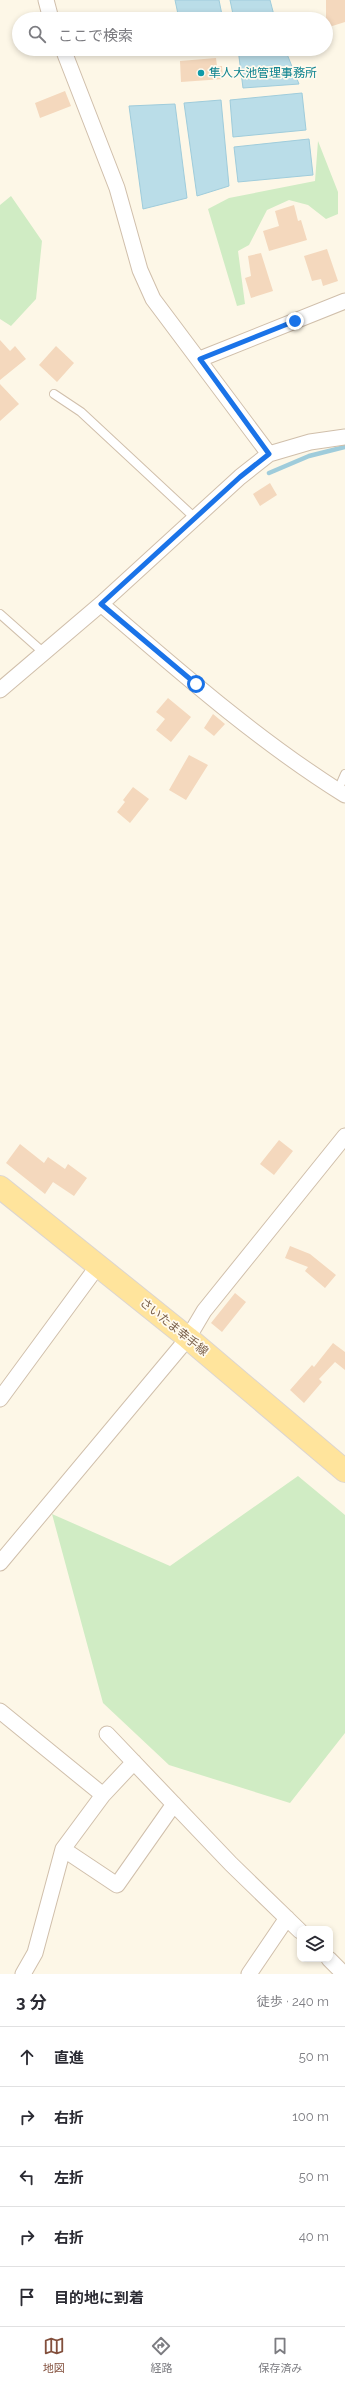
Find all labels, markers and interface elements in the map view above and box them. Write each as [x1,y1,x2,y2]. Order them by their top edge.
search box [12,12,333,56]
icon: search [26,23,48,45]
text: ここで検索 [58,27,133,45]
place label: 隼人大池管理事務所 [209,66,317,80]
marker: 隼人大池管理事務所 [196,68,206,78]
route end [286,312,304,330]
route start [187,675,205,693]
street label: さいたま幸手線 [137,1295,211,1359]
map controls [297,1926,333,1962]
button: layers [297,1926,333,1962]
text: 3 分 [16,1992,47,2012]
text: 徒歩 · 240 m [257,1994,329,2009]
icon: ahead [16,2046,38,2068]
text: 直進 [54,2049,84,2067]
text: 50 m [299,2049,329,2064]
icon: right [16,2106,38,2128]
text: 右折 [54,2109,84,2127]
text: 100 m [292,2109,329,2124]
icon: left [16,2166,38,2188]
text: 左折 [54,2169,84,2187]
text: 50 m [299,2169,329,2184]
icon: right [16,2226,38,2248]
text: 右折 [54,2229,84,2247]
text: 40 m [299,2229,329,2244]
icon: arrive [16,2286,38,2308]
text: 目的地に到着 [54,2289,144,2307]
tab: 地図 [43,2335,65,2375]
tab: 経路 [150,2335,172,2375]
tab: 保存済み [258,2335,302,2375]

